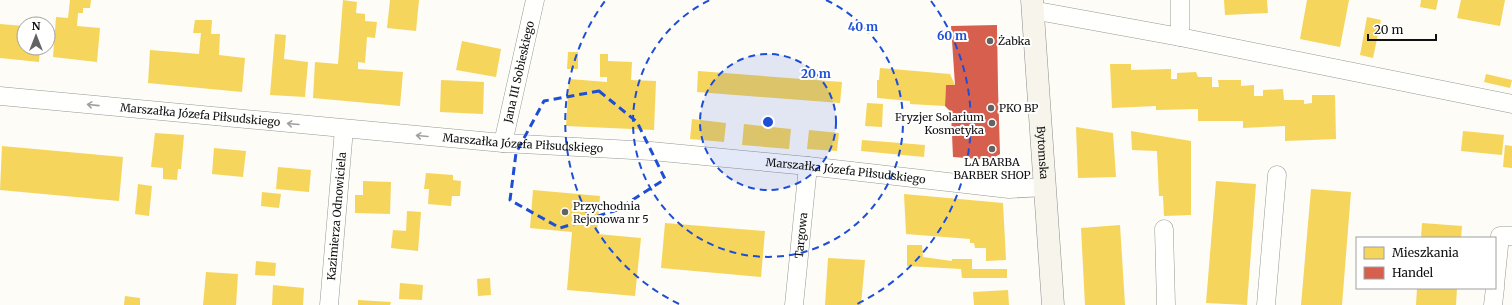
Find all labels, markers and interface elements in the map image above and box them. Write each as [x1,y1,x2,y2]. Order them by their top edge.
north arrow [16,16,56,56]
scale bar [1368,16,1436,42]
text: N [32,19,41,33]
street label: Jana III Sobieskiego [501,19,537,125]
text: 40 m [848,19,878,34]
text: 20 m [1374,22,1403,37]
text: 60 m [937,28,967,43]
place label: Żabka [998,34,1031,48]
marker: Żabka [985,36,995,46]
text: 20 m [801,66,831,81]
street label: Marszałka Józefa Piłsudskiego [119,100,281,129]
one-way arrow [87,101,100,109]
place label: PKO BP [999,101,1038,115]
marker: PKO BP [986,103,996,113]
place label: Fryzjer Solarium Kosmetyka [895,110,984,137]
centre of rings [761,115,775,129]
marker: Fryzjer Solarium Kosmetyka [987,118,997,128]
one-way arrow [287,120,300,127]
street label: Bytomska [1034,126,1051,180]
street label: Marszałka Józefa Piłsudskiego [442,130,604,155]
one-way arrow [416,132,429,139]
marker: LA BARBA BARBER SHOP [987,144,997,154]
street label: Kazimierza Odnowiciela [324,151,349,281]
street label: Marszałka Józefa Piłsudskiego [765,155,927,186]
place label: LA BARBA BARBER SHOP [953,155,1031,182]
place label: Przychodnia Rejonowa nr 5 [573,199,649,226]
marker: Przychodnia Rejonowa nr 5 [560,207,570,217]
street label: Targowa [792,212,810,259]
legend [1356,237,1496,289]
text: Mieszkania [1392,245,1459,260]
text: Handel [1392,265,1434,280]

